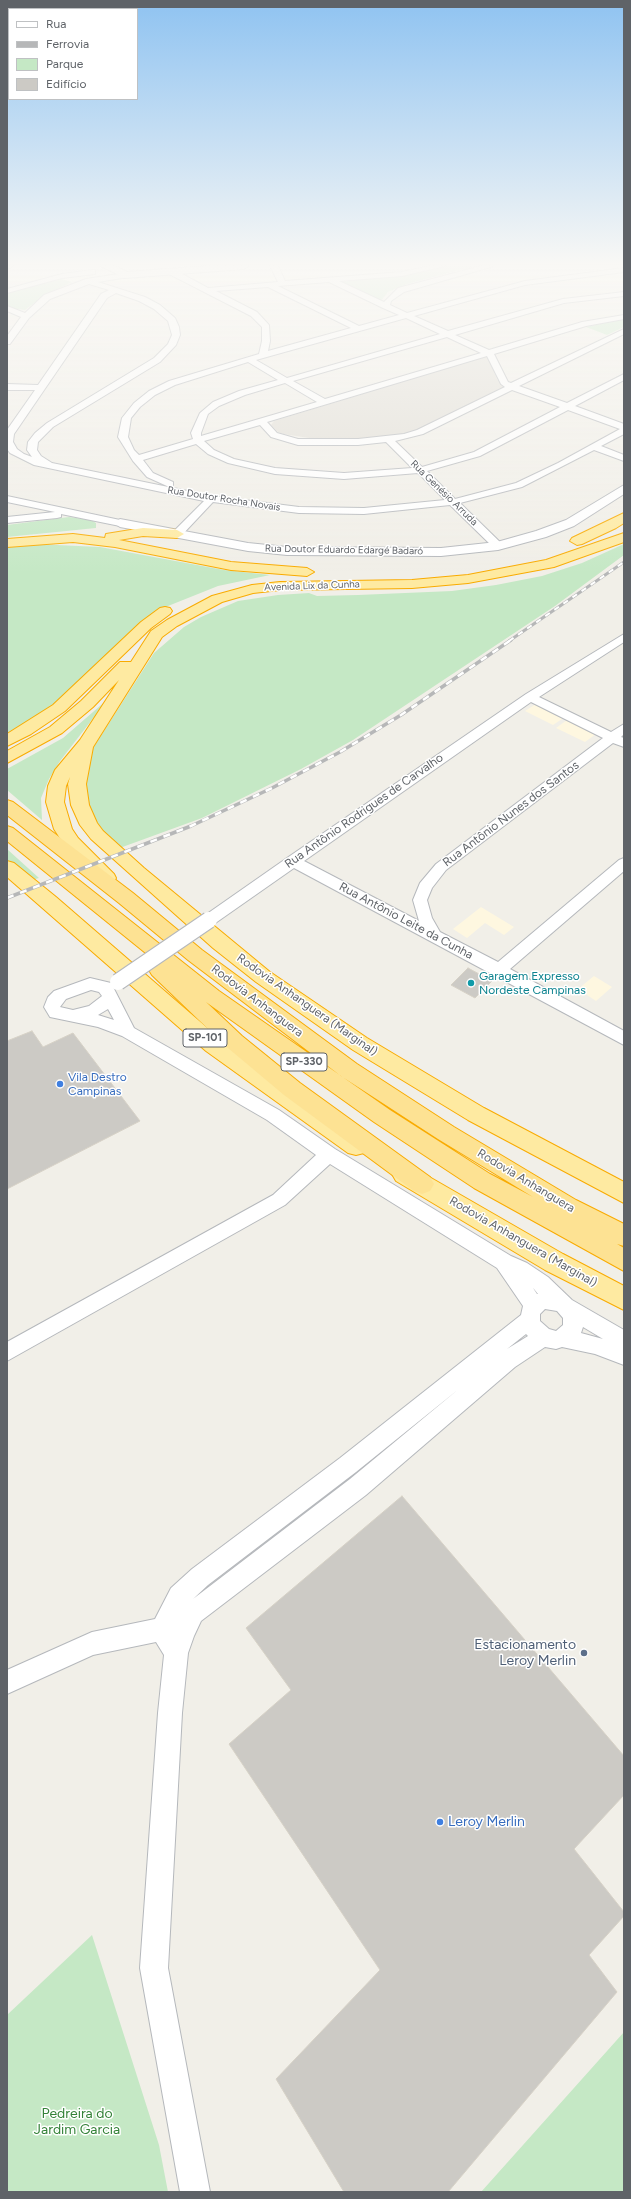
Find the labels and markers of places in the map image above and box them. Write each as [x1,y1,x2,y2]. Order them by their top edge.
place label: Garagem Expresso Nordeste Campinas [479,969,586,997]
marker: Garagem Expresso Nordeste Campinas [466,978,476,988]
place label: Vila Destro Campinas [68,1070,127,1098]
marker: Vila Destro Campinas [55,1079,65,1089]
place label: Estacionamento Leroy Merlin [474,1637,576,1670]
marker: Estacionamento Leroy Merlin [579,1648,589,1658]
place label: Leroy Merlin [448,1814,525,1830]
marker: Leroy Merlin [435,1817,445,1827]

